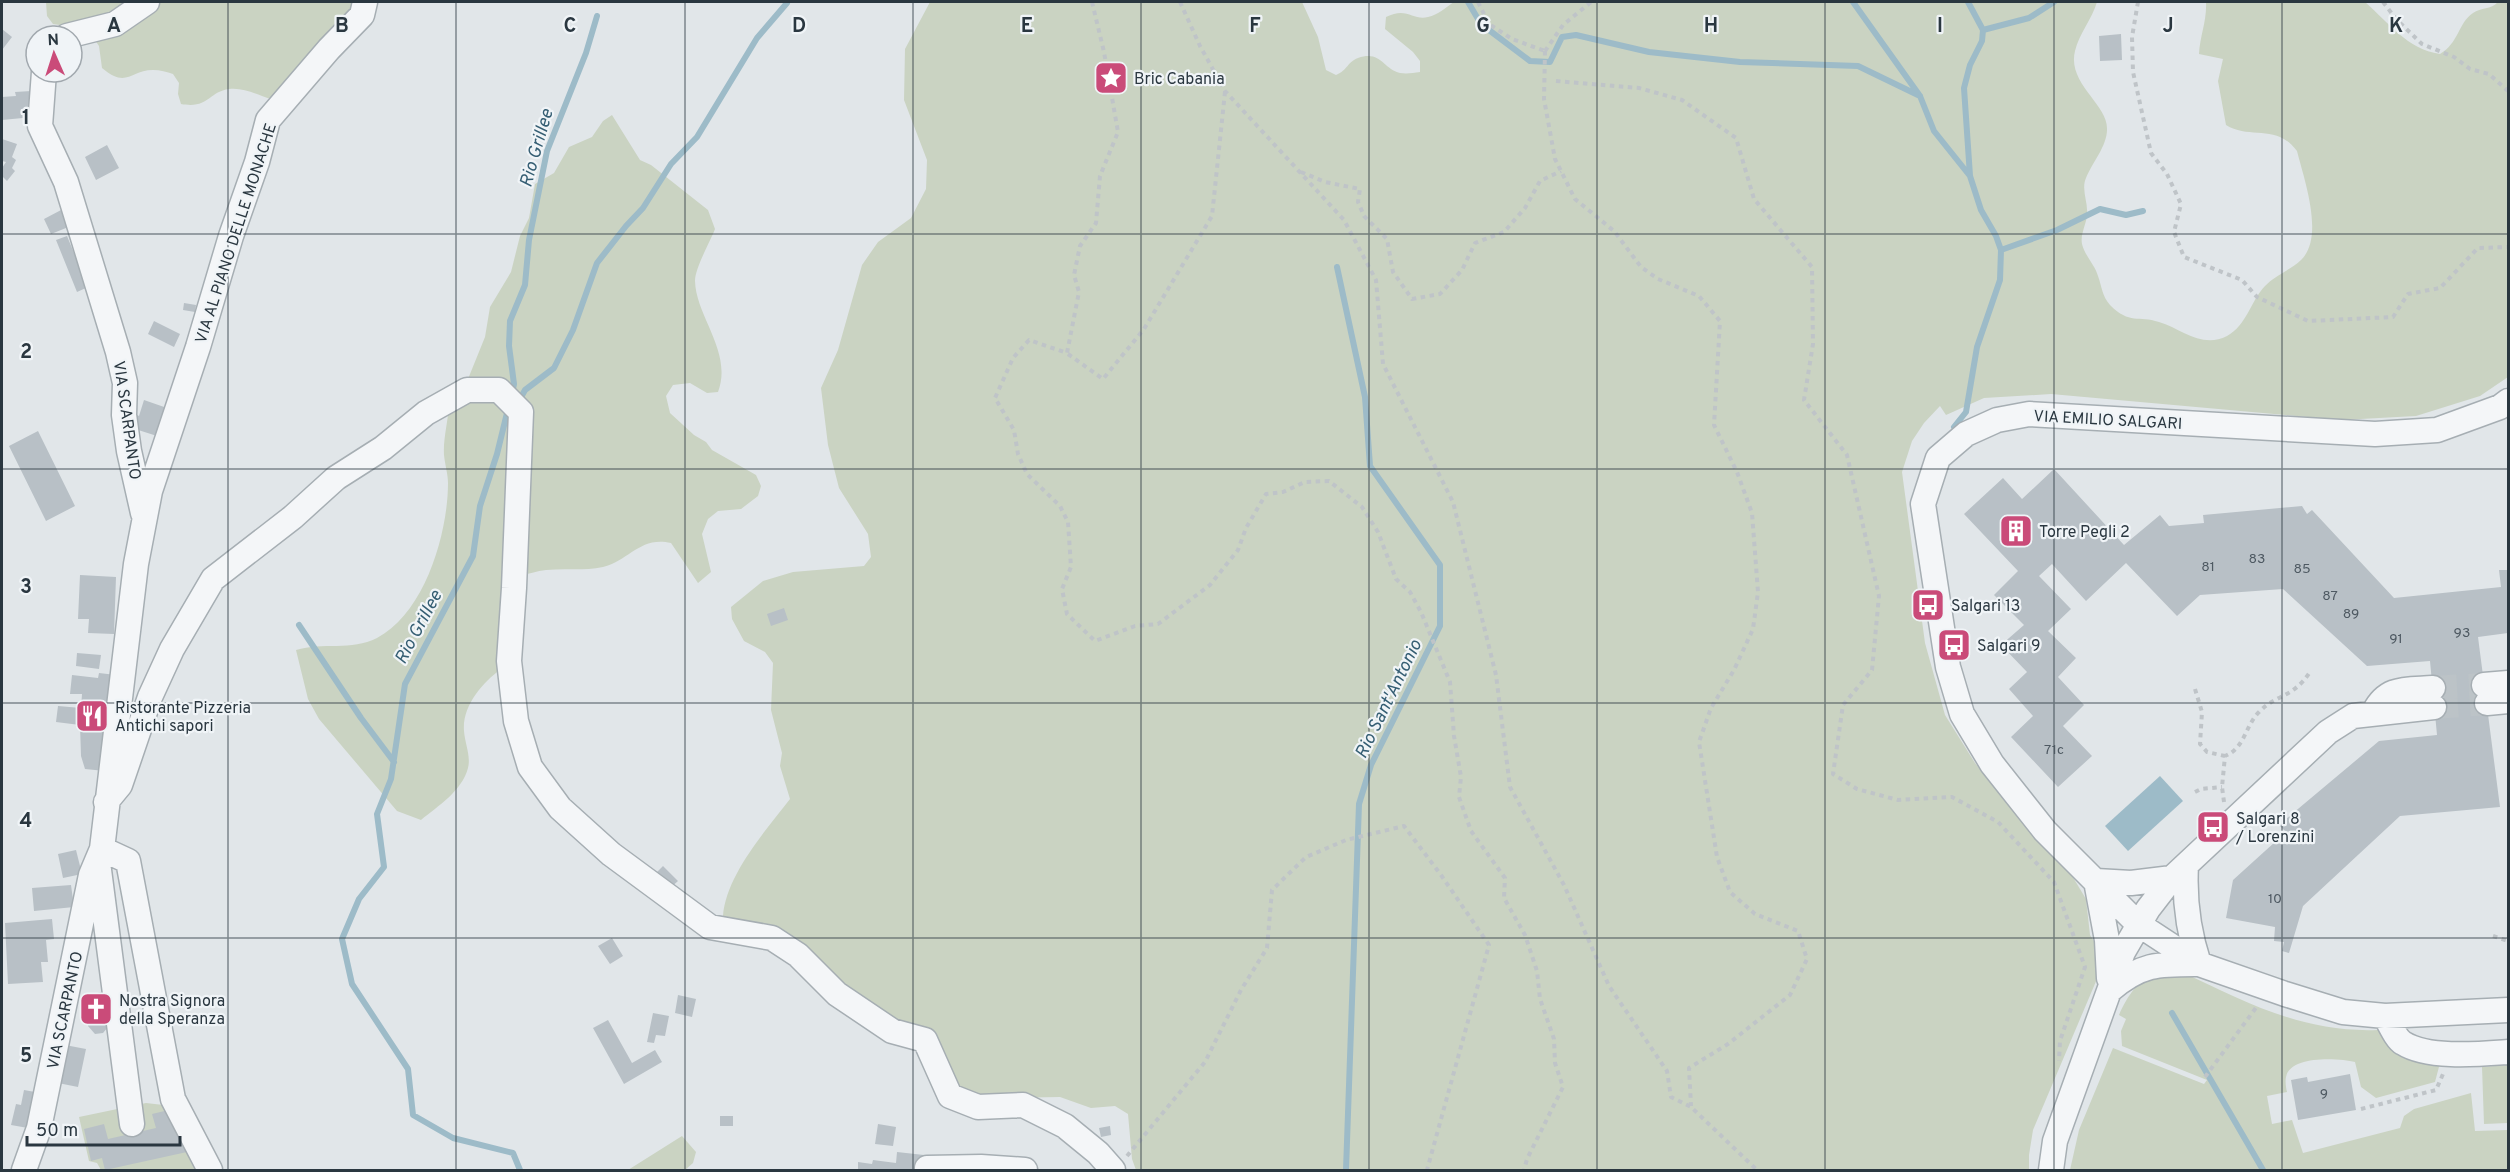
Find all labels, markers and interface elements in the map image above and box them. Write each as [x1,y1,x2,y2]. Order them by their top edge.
text: A [107,14,121,40]
text: B [335,14,349,40]
text: C [564,14,576,40]
text: D [792,14,806,40]
text: E [1021,14,1033,40]
text: F [1249,14,1261,40]
text: G [1476,14,1490,40]
text: H [1704,14,1718,40]
text: I [1937,14,1943,40]
text: J [2162,14,2174,40]
text: K [2389,14,2403,40]
north arrow [24,24,84,84]
text: N [47,31,60,51]
place icon: Bric Cabania [1093,60,1129,96]
place label: Bric Cabania [1134,70,1225,90]
text: 1 [22,106,30,132]
water label: Rio Grillee [515,106,560,190]
street label: VIA AL PIANO DELLE MONACHE [192,121,282,346]
text: 2 [20,340,32,366]
street label: VIA SCARPANTO [108,360,144,481]
street label: VIA EMILIO SALGARI [2033,407,2183,435]
building icon: Torre Pegli 2 [1998,513,2034,549]
place label: Torre Pegli 2 [2039,523,2130,543]
house number: 83 [2249,551,2265,568]
house number: 81 [2201,559,2215,576]
house number: 85 [2293,561,2311,578]
text: 3 [20,575,32,601]
water label: Rio Grillee [390,586,449,669]
bus stop icon: Salgari 13 [1910,587,1946,623]
house number: 87 [2322,588,2338,605]
place label: Salgari 13 [1951,597,2021,617]
house number: 89 [2343,606,2359,623]
house number: 93 [2454,625,2470,642]
bus stop icon: Salgari 9 [1936,627,1972,663]
house number: 91 [2389,631,2403,648]
water label: Rio Sant'Antonio [1351,636,1428,763]
place label: Salgari 9 [1977,637,2040,657]
restaurant icon: Ristorante Pizzeria Antichi sapori [74,698,110,734]
place label: Ristorante Pizzeria Antichi sapori [115,699,251,737]
house number: 71c [2044,742,2064,759]
text: 4 [20,809,32,835]
bus stop icon: Salgari 8 / Lorenzini [2195,809,2231,845]
place label: Salgari 8 / Lorenzini [2235,810,2314,848]
house number: 10 [2268,891,2282,908]
street label: VIA SCARPANTO [44,950,88,1071]
church icon: Nostra Signora della Speranza [78,991,114,1027]
place label: Nostra Signora della Speranza [119,992,225,1030]
text: 5 [20,1044,32,1070]
house number: 9 [2320,1086,2328,1103]
scale bar [27,1109,180,1147]
text: 50 m [36,1120,78,1143]

